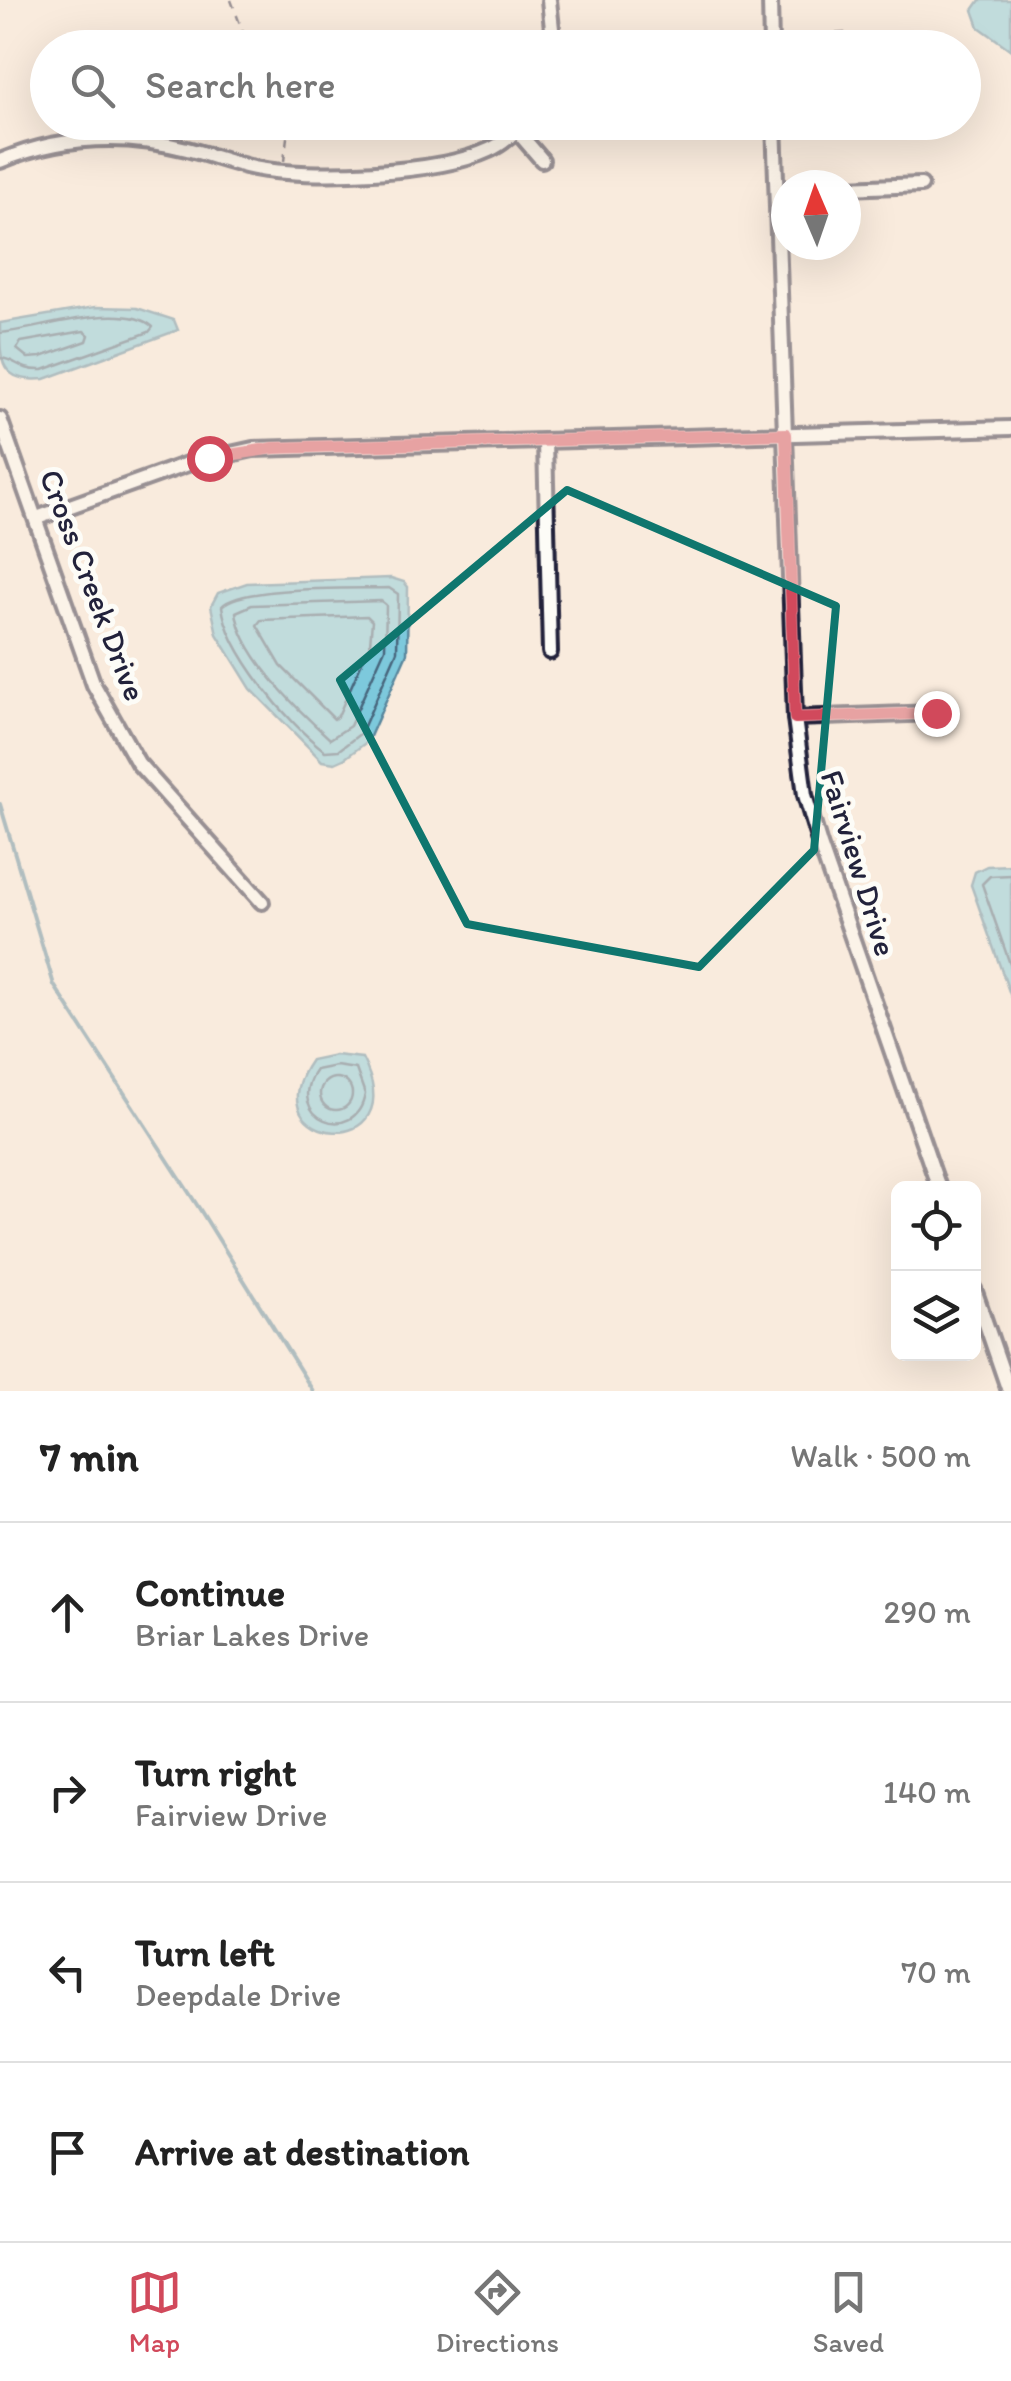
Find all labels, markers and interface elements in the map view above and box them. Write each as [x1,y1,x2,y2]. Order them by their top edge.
search box [30,30,981,140]
icon: search [65,58,120,113]
text: Search here [145,62,336,108]
north arrow [771,170,861,260]
route start [187,436,233,482]
street label: Cross Creek Drive [31,464,155,706]
route end [914,691,960,737]
street label: Fairview Drive [813,765,905,961]
map controls [891,1181,981,1361]
button: locate [891,1181,981,1271]
button: layers [891,1271,981,1361]
text: 7 min [40,1431,139,1482]
text: Walk · 500 m [790,1437,971,1475]
text: Continue [135,1570,285,1616]
icon: ahead [40,1585,95,1640]
text: 290 m [884,1593,971,1631]
text: Briar Lakes Drive [135,1616,369,1654]
text: Turn right [135,1750,297,1796]
icon: right [40,1765,95,1820]
text: 140 m [883,1773,971,1811]
text: Fairview Drive [135,1796,327,1834]
text: Turn left [135,1930,275,1976]
icon: left [40,1945,95,2000]
text: 70 m [901,1953,971,1991]
text: Deepdale Drive [135,1976,341,2014]
icon: arrive [40,2125,95,2180]
text: Arrive at destination [135,2129,470,2175]
tab: Map [127,2265,182,2359]
tab: Directions [436,2265,559,2359]
tab: Saved [813,2265,884,2359]

